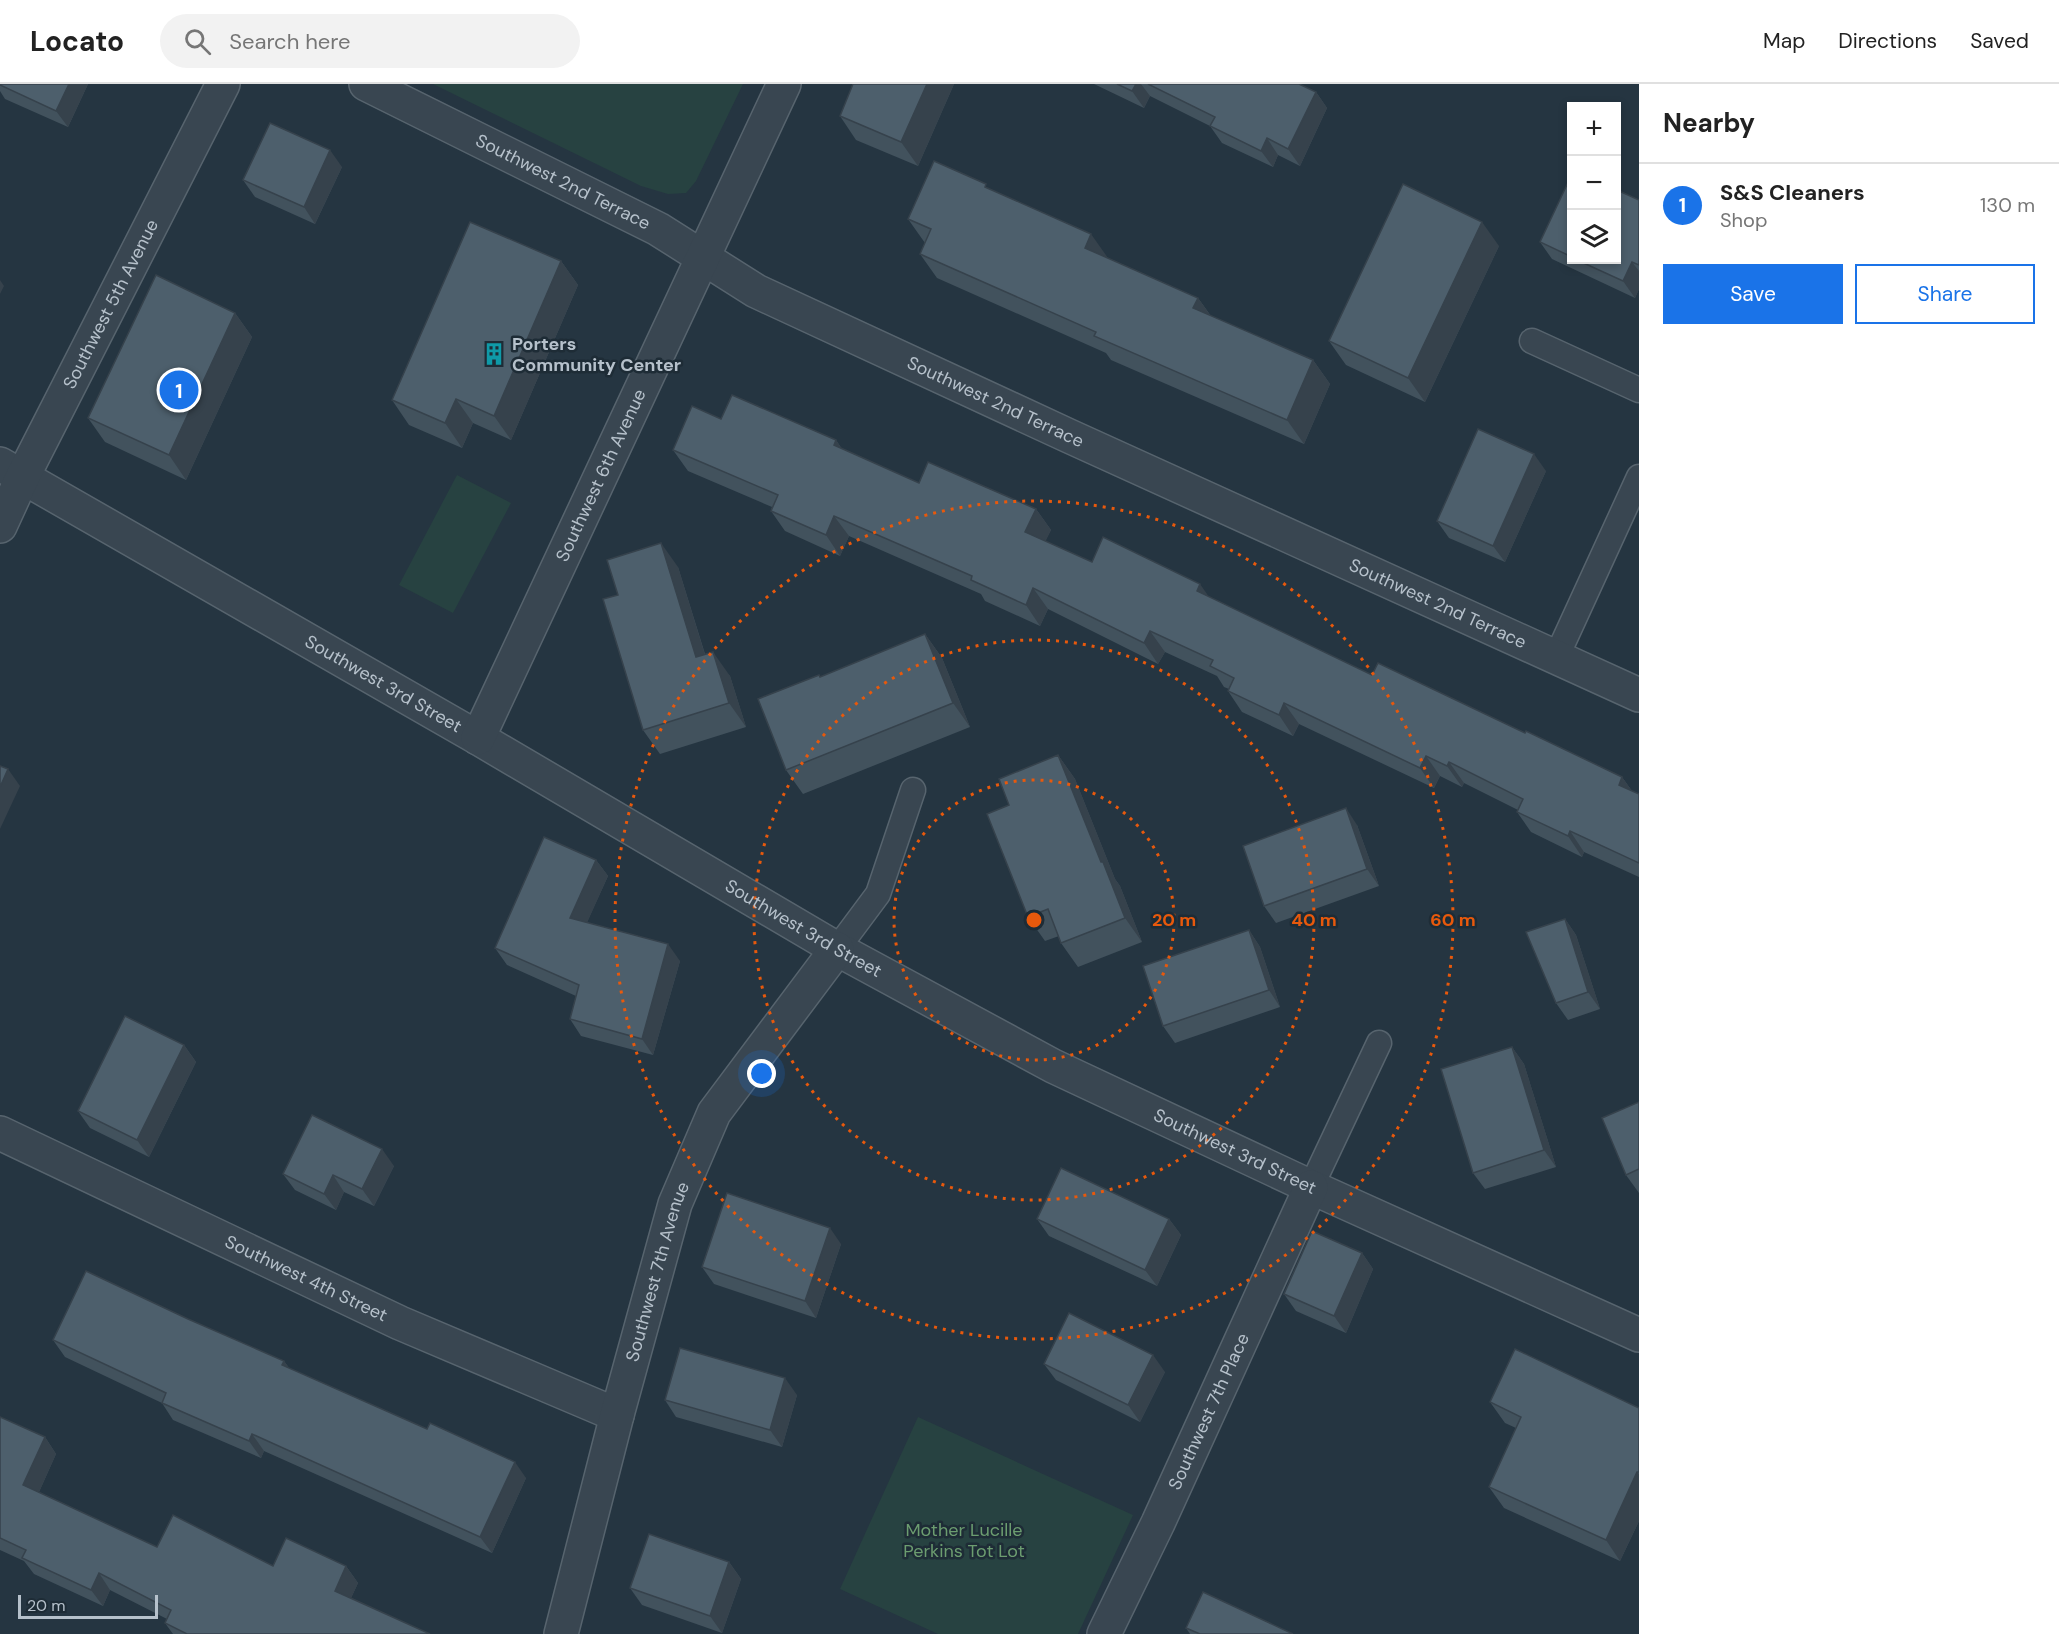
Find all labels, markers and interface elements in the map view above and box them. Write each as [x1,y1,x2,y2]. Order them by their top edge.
search box [160,14,580,68]
text: Locato [30,23,124,60]
icon: search [181,25,214,58]
text: Search here [229,27,351,56]
text: Map [1763,27,1805,55]
text: Directions [1838,27,1937,55]
text: Saved [1970,27,2029,55]
map controls [1567,102,1621,264]
button: + [1567,102,1621,156]
text: Nearby [1663,106,1755,140]
street label: Southwest 2nd Terrace [472,128,654,235]
button: − [1567,156,1621,210]
text: S&S Cleaners [1720,178,1865,207]
text: 1 [1679,192,1686,218]
text: 130 m [1980,192,2035,218]
text: Shop [1720,207,1767,233]
button: layers [1567,210,1621,264]
street label: Southwest 5th Avenue [57,215,164,393]
button: Save [1663,264,1843,324]
button: Share [1855,264,2035,324]
place label: Porters Community Center [512,332,681,377]
building icon: Porters Community Center [481,341,507,367]
street label: Southwest 2nd Terrace [903,351,1088,453]
pin: 1 [160,368,198,412]
street label: Southwest 6th Avenue [550,385,652,565]
street label: Southwest 2nd Terrace [1345,553,1530,654]
street label: Southwest 3rd Street [301,629,466,738]
street label: Southwest 3rd Street [721,874,886,983]
text: 20 m [1152,908,1196,932]
text: 40 m [1291,908,1337,932]
text: 60 m [1430,908,1476,932]
centre of rings [1024,910,1044,930]
your location [747,1059,776,1088]
street label: Southwest 3rd Street [1150,1103,1320,1200]
street label: Southwest 7th Avenue [620,1178,695,1364]
street label: Southwest 4th Street [221,1230,391,1327]
street label: Southwest 7th Place [1163,1329,1255,1494]
park label: Mother Lucille Perkins Tot Lot [903,1518,1025,1563]
scale bar [18,1592,158,1620]
text: 20 m [27,1595,66,1616]

